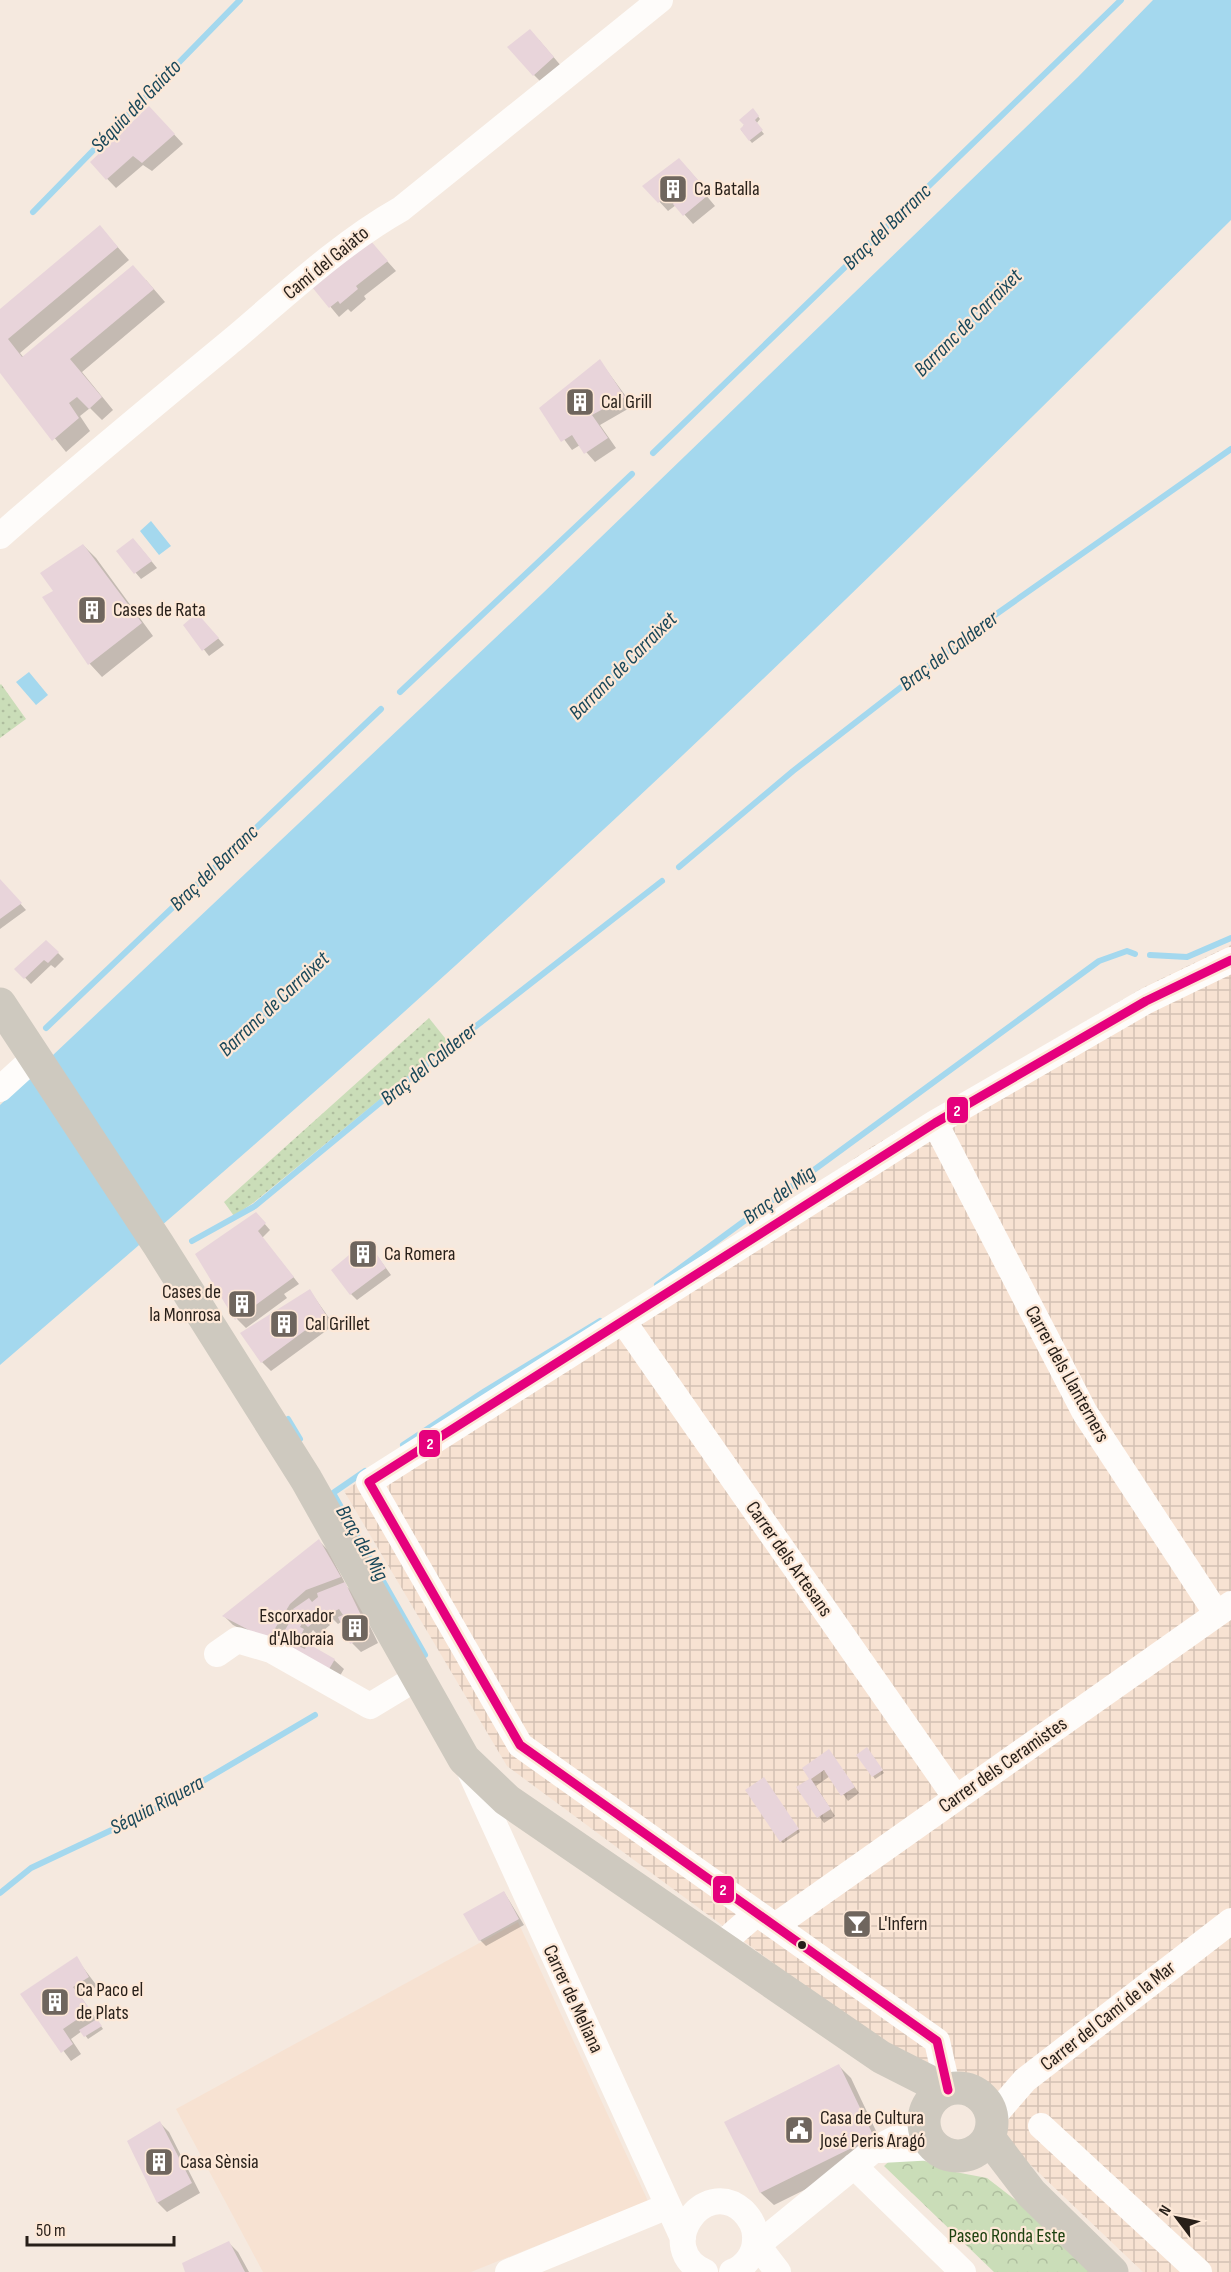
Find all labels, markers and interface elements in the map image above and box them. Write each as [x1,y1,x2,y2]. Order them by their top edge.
water label: Séquia del Gaiato [85,54,187,158]
building icon: Ca Batalla [657,173,689,205]
place label: Ca Batalla [694,177,760,201]
water label: Braç del Barranc [838,178,937,275]
street label: Camí del Gaiato [278,221,374,305]
water label: Barranc de Carraixet [909,263,1028,382]
building icon: Cal Grill [564,386,596,418]
place label: Cal Grill [601,390,652,414]
building icon: Cases de Rata [76,594,108,626]
place label: Cases de Rata [113,598,206,622]
water label: Braç del Calderer [895,605,1004,696]
water label: Barranc de Carraixet [564,606,683,725]
water label: Braç del Barranc [165,819,264,916]
water label: Barranc de Carraixet [214,946,335,1062]
water label: Braç del Calderer [376,1017,483,1111]
line badge: 2 [946,1096,969,1124]
text: 2 [953,1102,961,1121]
water label: Braç del Mig [738,1160,820,1230]
building icon: Ca Romera [347,1238,379,1270]
place label: Ca Romera [384,1242,456,1266]
place label: Cases de la Monrosa [149,1280,221,1327]
building icon: Cases de la Monrosa [226,1288,258,1320]
street label: Carrer dels Llanterners [1020,1302,1114,1446]
building icon: Cal Grillet [268,1308,300,1340]
place label: Cal Grillet [305,1312,370,1336]
line badge: 2 [418,1429,441,1458]
text: 2 [426,1435,434,1454]
street label: Carrer dels Artesans [740,1497,838,1621]
water label: Braç del Mig [330,1501,394,1586]
place label: Escorxador d'Alboraia [259,1604,334,1651]
building icon: Escorxador d'Alboraia [339,1612,371,1644]
street label: Carrer dels Ceramistes [934,1712,1072,1818]
water label: Séquia Riquera [106,1770,209,1840]
line badge: 2 [712,1875,735,1904]
text: 2 [719,1881,727,1900]
bar icon: L'Infern [841,1908,873,1940]
place label: L'Infern [878,1912,928,1936]
unlabelled marker [796,1939,808,1951]
street label: Carrer de Meliana [538,1941,608,2057]
street label: Carrer del Camí de la Mar [1036,1956,1180,2076]
place label: Ca Paco el de Plats [76,1978,143,2025]
building icon: Ca Paco el de Plats [39,1986,71,2018]
place label: Casa de Cultura José Peris Aragó [819,2106,925,2153]
public building icon: Casa de Cultura José Peris Aragó [783,2114,815,2146]
building icon: Casa Sènsia [143,2146,175,2178]
place label: Casa Sènsia [180,2150,259,2174]
north arrow [1147,2188,1207,2248]
text: N [1155,2202,1176,2220]
scale bar [27,2209,174,2247]
text: 50 m [36,2220,66,2241]
park label: Paseo Ronda Este [948,2224,1066,2248]

